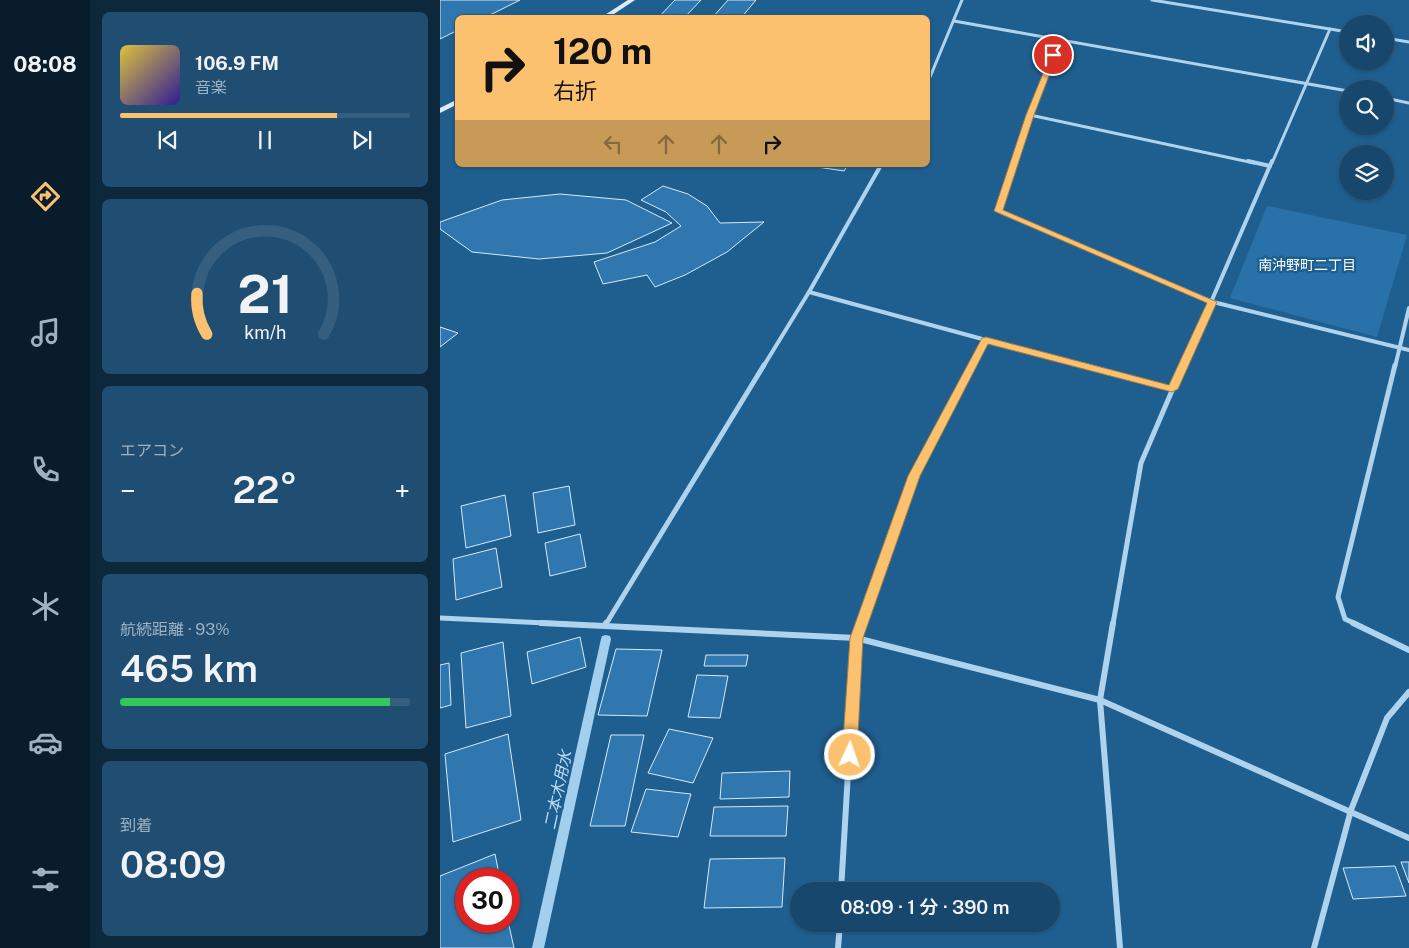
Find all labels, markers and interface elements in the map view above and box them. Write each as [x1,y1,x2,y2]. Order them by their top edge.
map controls [1339,15,1394,200]
button: sound [1339,15,1394,70]
text: 120 m [553,31,652,72]
pin [1032,34,1074,76]
icon: right [470,35,535,100]
icon: arrive [1039,41,1067,69]
text: 08:08 [13,51,77,77]
text: 106.9 FM [195,52,279,74]
text: 音楽 [195,78,227,97]
text: 右折 [553,78,597,104]
button: search [1339,80,1394,135]
icon: previous [154,126,182,154]
icon: pause [251,126,279,154]
icon: next [348,126,376,154]
icon: left [599,130,627,158]
icon: ahead [652,130,680,158]
icon: ahead [705,130,733,158]
icon: right [758,130,786,158]
button: layers [1339,145,1394,200]
icon: directions [28,179,63,214]
district label: 南沖野町二丁目 [1258,257,1356,273]
text: 21 [237,264,293,325]
icon: music [28,315,63,350]
text: km/h [244,322,286,343]
text: エアコン [120,441,184,460]
icon: phone [28,452,63,487]
text: 22° [233,467,297,512]
text: − [120,474,136,507]
text: + [394,474,410,507]
icon: climate [28,589,63,624]
text: 航続距離 · 93% [120,620,230,639]
text: 465 km [120,646,258,691]
icon: car [28,725,63,760]
position arrow [823,728,875,780]
water label: 二本木用水 [540,747,576,831]
text: 到着 [120,816,152,835]
text: 08:09 [120,842,227,887]
icon: filters [28,862,63,897]
speed limit sign: 30 [455,868,520,933]
text: 08:09 · 1 分 · 390 m [840,896,1010,918]

